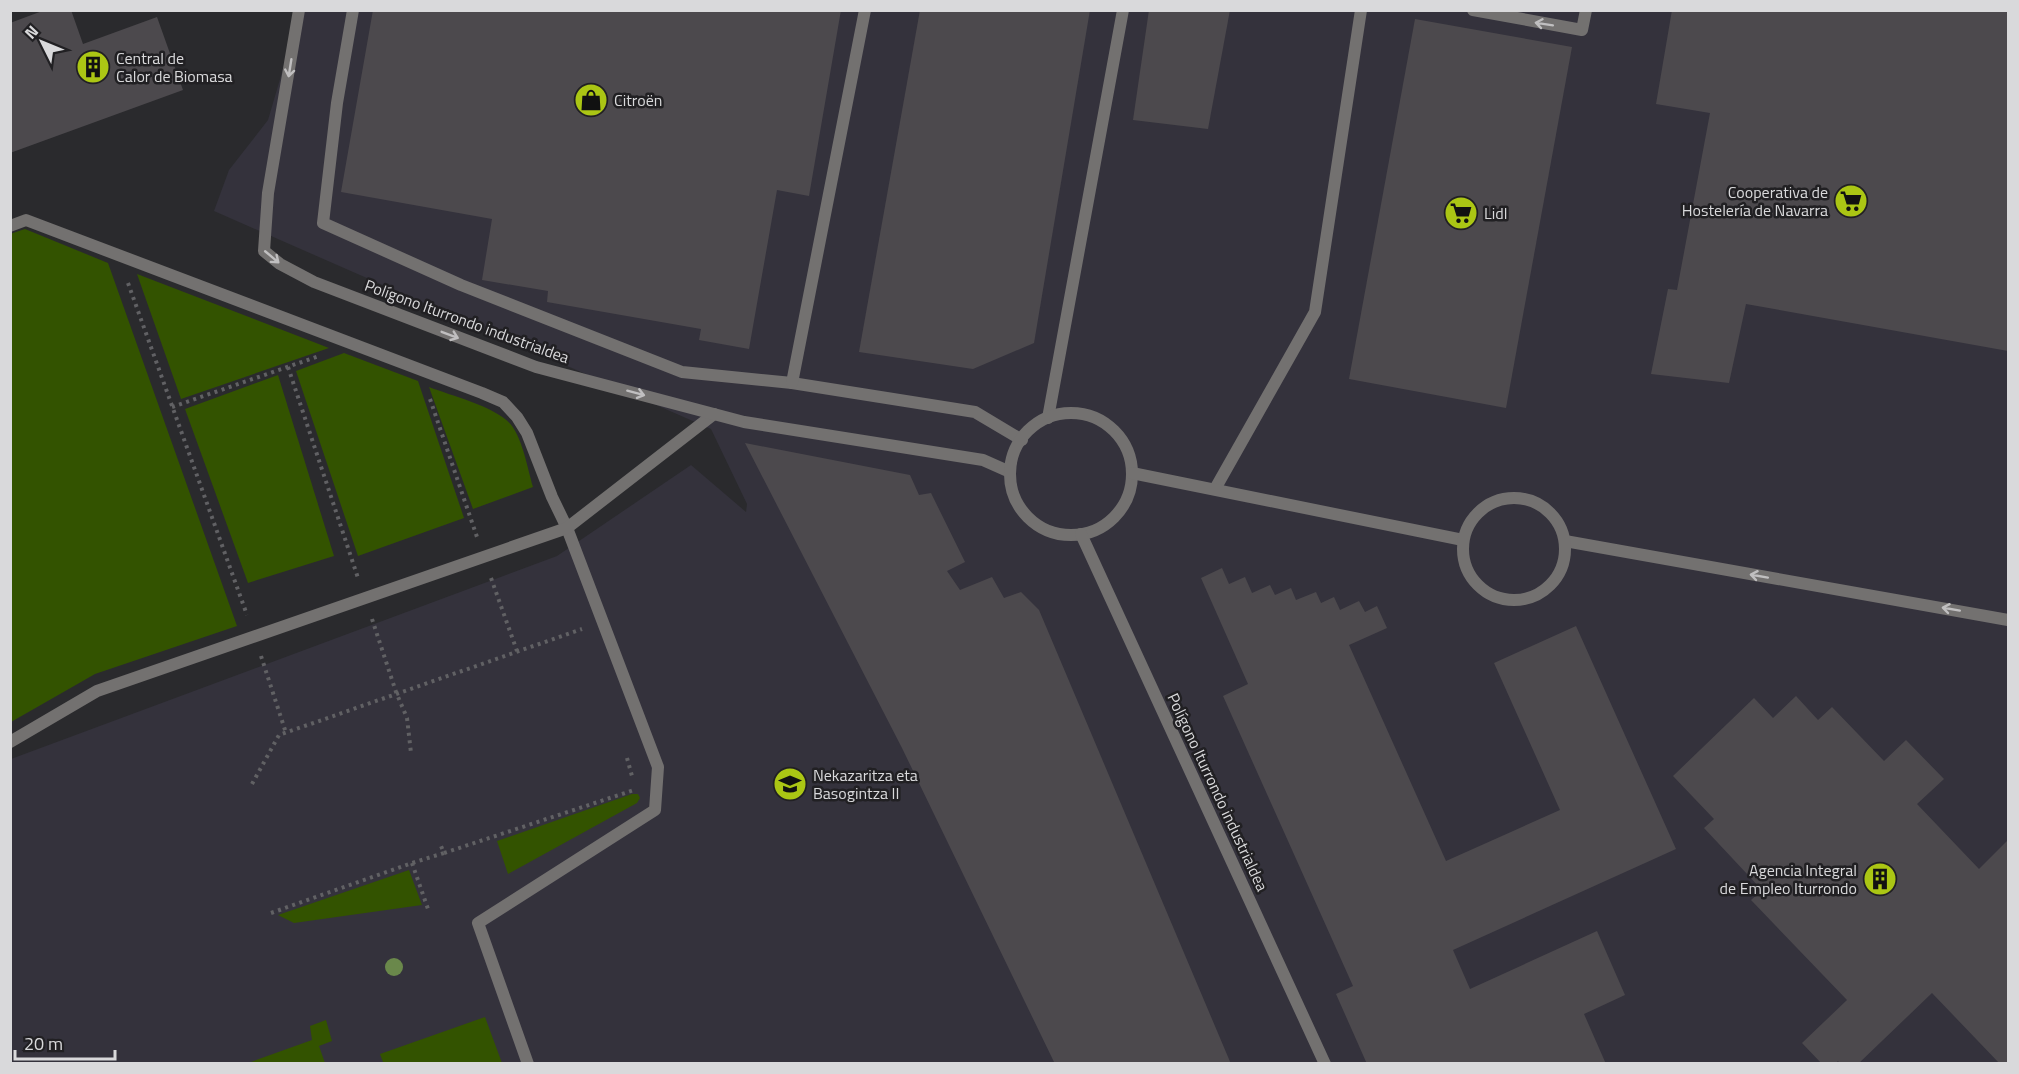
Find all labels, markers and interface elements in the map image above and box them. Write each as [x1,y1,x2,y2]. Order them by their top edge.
north arrow [12,12,72,72]
one-way arrow [1535,18,1555,29]
text: N [18,20,44,44]
place label: Central de Calor de Biomasa [116,46,233,88]
building icon: Central de Calor de Biomasa [75,49,111,85]
one-way arrow [284,58,295,78]
shop icon: Citroën [573,82,609,118]
place label: Citroën [614,88,662,112]
place label: Cooperativa de Hostelería de Navarra [1682,180,1828,222]
supermarket icon: Cooperativa de Hostelería de Navarra [1833,183,1869,219]
supermarket icon: Lidl [1443,195,1479,231]
place label: Lidl [1484,201,1507,225]
one-way arrow [264,251,280,264]
street label: Polígono Iturrondo industrialdea [361,273,573,369]
one-way arrow [440,330,459,341]
one-way arrow [626,388,645,400]
one-way arrow [1750,570,1769,581]
one-way arrow [1942,604,1961,615]
street label: Polígono Iturrondo industrialdea [1161,689,1275,895]
place label: Nekazaritza eta Basogintza II [813,763,918,805]
school or university icon: Nekazaritza eta Basogintza II [772,766,808,802]
place label: Agencia Integral de Empleo Iturrondo [1720,858,1857,900]
building icon: Agencia Integral de Empleo Iturrondo [1862,861,1898,897]
scale bar [15,1023,116,1061]
text: 20 m [24,1030,63,1057]

